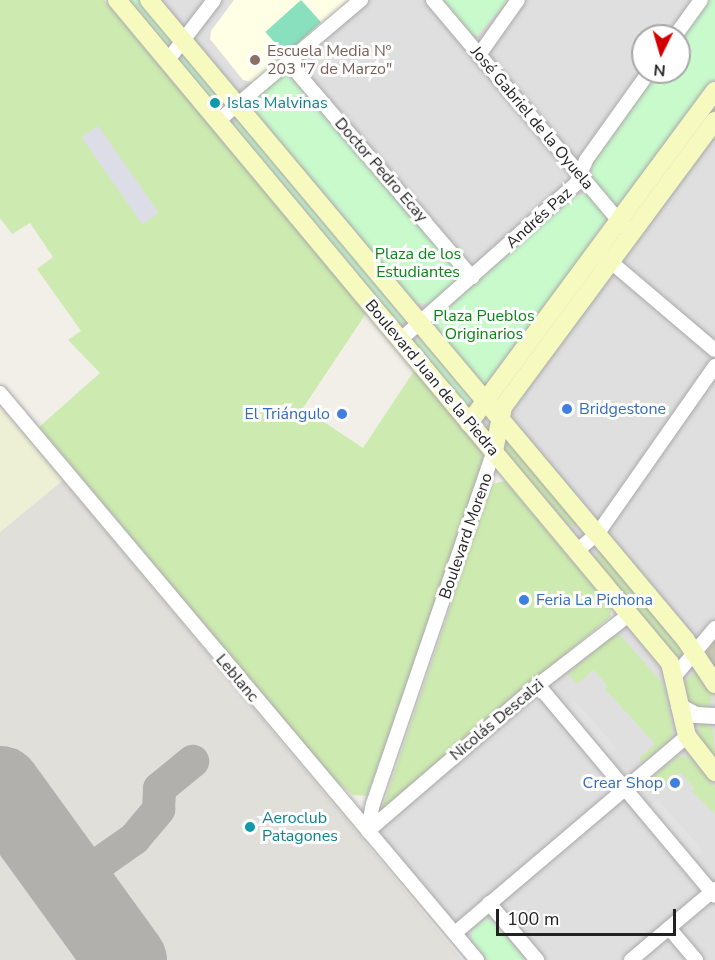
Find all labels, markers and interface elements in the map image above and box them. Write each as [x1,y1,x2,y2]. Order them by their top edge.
north arrow [631,24,691,84]
place label: Escuela Media Nº 203 "7 de Marzo" [267,41,392,79]
street label: José Gabriel de la Oyuela [466,42,598,194]
marker: Escuela Media Nº 203 "7 de Marzo" [248,53,262,67]
text: N [653,58,667,81]
place label: Islas Malvinas [227,93,328,113]
marker: Islas Malvinas [208,96,222,110]
street label: Doctor Pedro Ecay [330,114,432,226]
street label: Andrés Paz [502,184,576,252]
park label: Plaza de los Estudiantes [375,244,461,282]
street label: Boulevard Juan de la Piedra [361,296,503,460]
park label: Plaza Pueblos Originarios [433,306,535,344]
place label: Bridgestone [579,399,666,419]
marker: Bridgestone [560,402,574,416]
place label: El Triángulo [245,404,330,424]
marker: El Triángulo [335,407,349,421]
street label: Boulevard Moreno [435,470,497,602]
place label: Feria La Pichona [536,590,653,610]
marker: Feria La Pichona [517,593,531,607]
street label: Leblanc [212,650,262,706]
street label: Nicolás Descalzi [446,675,548,765]
place label: Crear Shop [583,773,663,793]
marker: Crear Shop [668,776,682,790]
place label: Aeroclub Patagones [262,808,338,846]
marker: Aeroclub Patagones [243,820,257,834]
scale bar [499,897,679,935]
text: 100 m [507,907,559,931]

